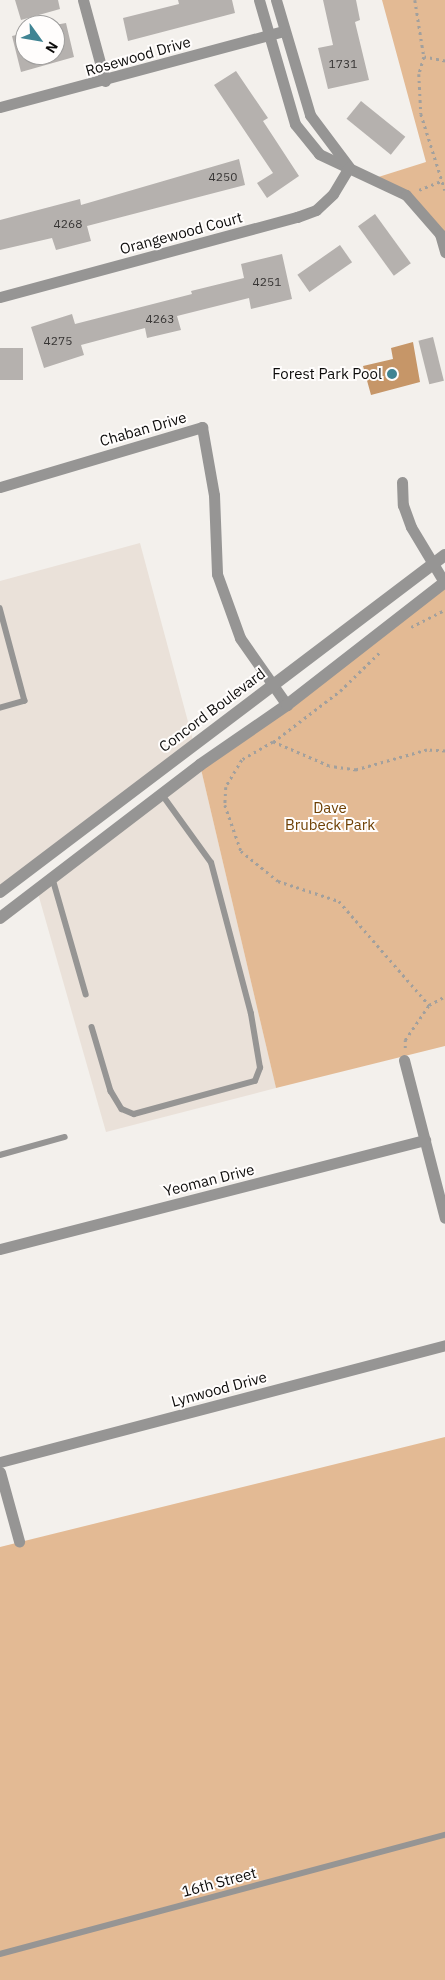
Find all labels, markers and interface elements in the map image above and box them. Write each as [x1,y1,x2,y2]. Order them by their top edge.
north arrow [15,15,65,65]
street label: Rosewood Drive [83,32,193,80]
text: N [42,38,62,56]
house number: 1731 [329,57,357,71]
house number: 4250 [209,170,237,184]
street label: Orangewood Court [118,208,244,258]
house number: 4268 [54,217,82,231]
house number: 4251 [253,275,281,289]
house number: 4263 [146,312,174,326]
house number: 4275 [44,334,72,348]
place label: Forest Park Pool [272,365,382,383]
marker: Forest Park Pool [386,368,398,380]
street label: Chaban Drive [98,408,188,450]
street label: Concord Boulevard [155,664,269,756]
park label: Dave Brubeck Park [285,798,375,833]
street label: Yeoman Drive [162,1160,256,1200]
street label: Lynwood Drive [169,1368,269,1410]
street label: 16th Street [180,1863,258,1901]

